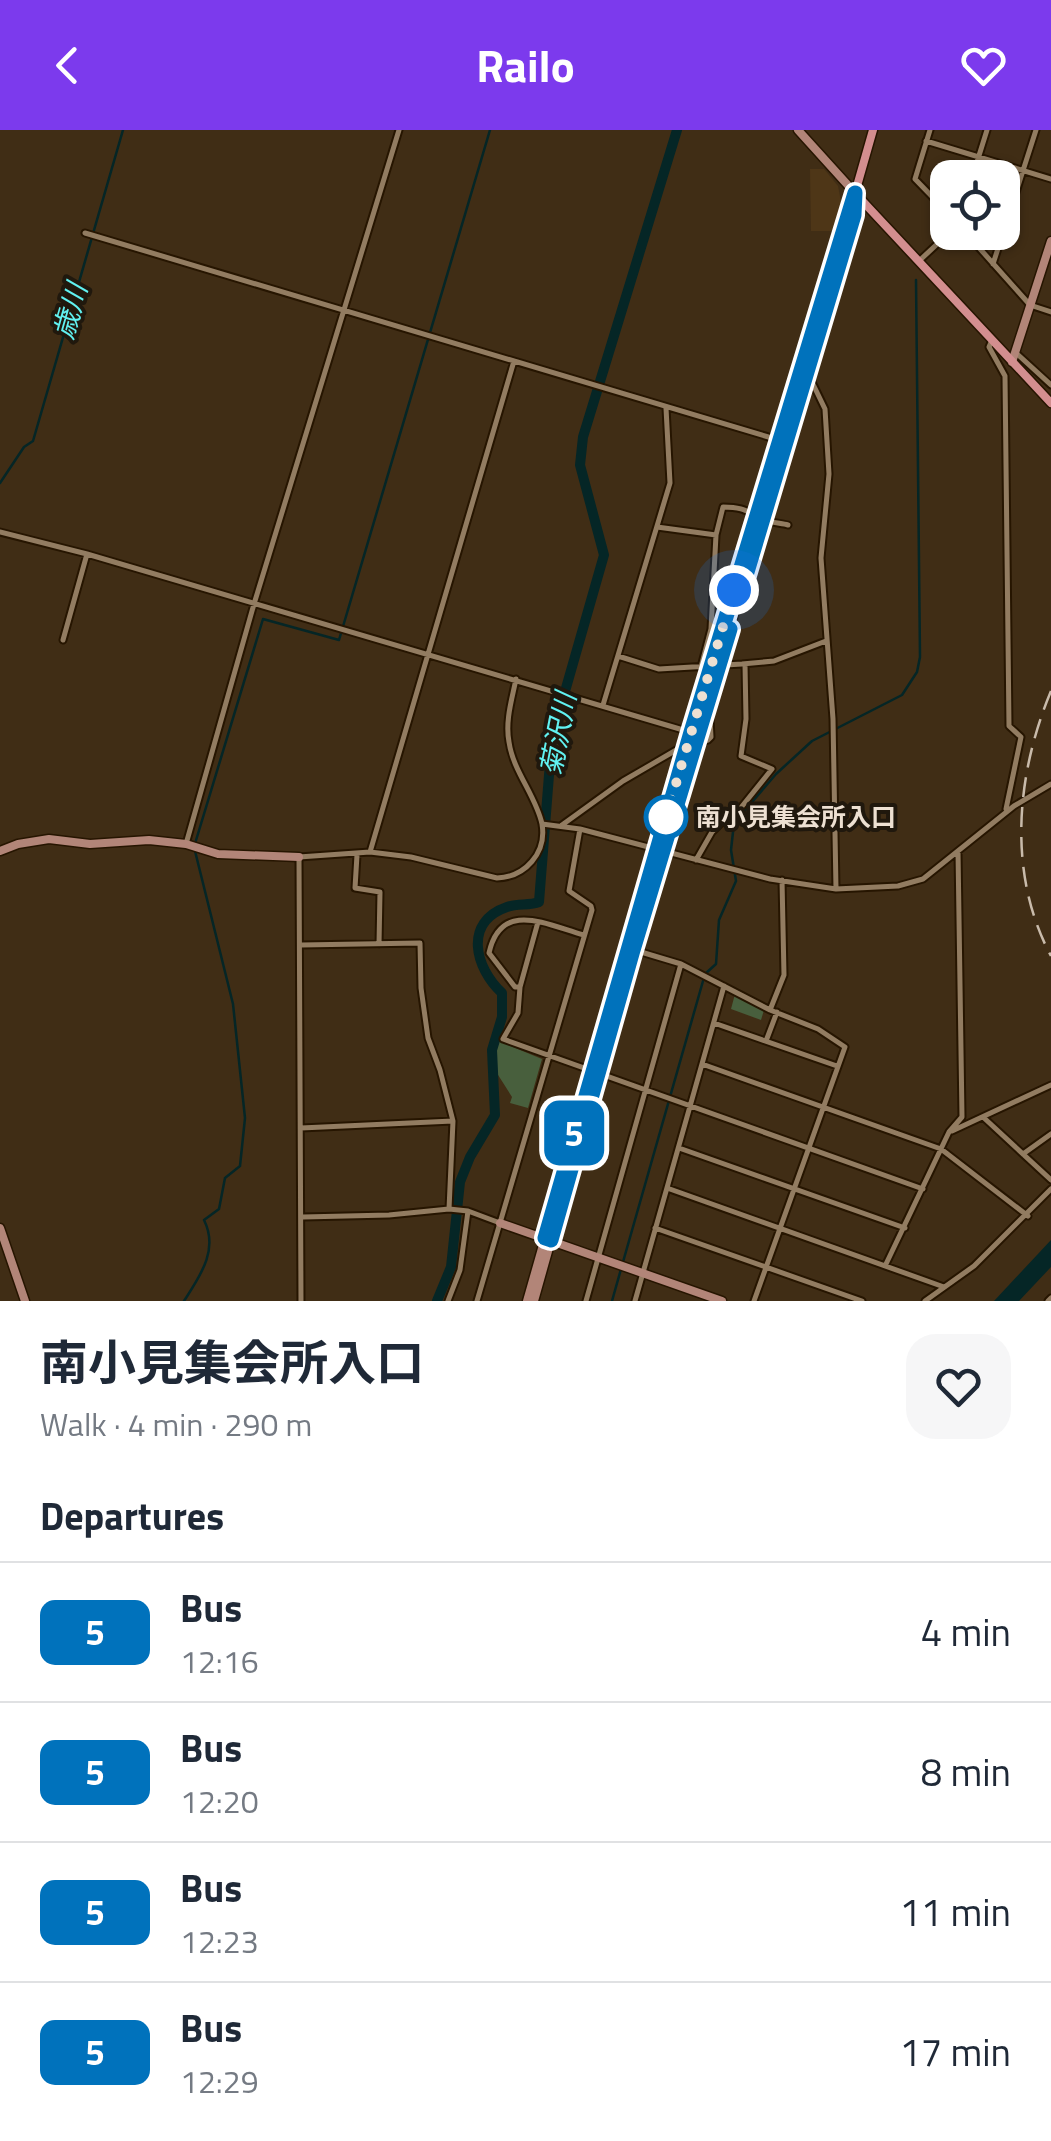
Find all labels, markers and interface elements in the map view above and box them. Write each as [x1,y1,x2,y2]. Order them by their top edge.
text: Railo [476,31,575,99]
icon: back [40,38,95,93]
icon: heart [956,38,1011,93]
map controls [930,160,1020,250]
button: locate [930,160,1020,250]
water label: 歳川 [41,275,99,344]
your location [709,565,759,615]
water label: 菊沢川 [528,686,587,779]
marker: 南小見集会所入口 [645,796,687,838]
place label: 南小見集会所入口 [696,798,896,836]
line badge: 5 [542,1100,606,1166]
text: 5 [564,1106,584,1160]
text: 南小見集会所入口 [40,1326,424,1399]
button: heart [906,1334,1011,1439]
text: Walk · 4 min · 290 m [40,1400,312,1448]
text: Departures [40,1487,224,1545]
text: Bus [180,1579,242,1637]
text: 4 min [921,1603,1011,1661]
text: 5 [85,1605,105,1659]
text: 12:16 [180,1637,259,1685]
text: Bus [180,1719,242,1777]
text: 8 min [921,1743,1011,1801]
text: 5 [85,1745,105,1799]
text: 12:20 [180,1777,259,1825]
text: Bus [180,1859,242,1917]
text: 11 min [900,1883,1011,1941]
text: 5 [85,1885,105,1939]
text: 12:23 [180,1917,259,1965]
text: Bus [180,1999,242,2057]
text: 17 min [900,2023,1011,2081]
text: 5 [85,2025,105,2079]
text: 12:29 [180,2057,259,2105]

